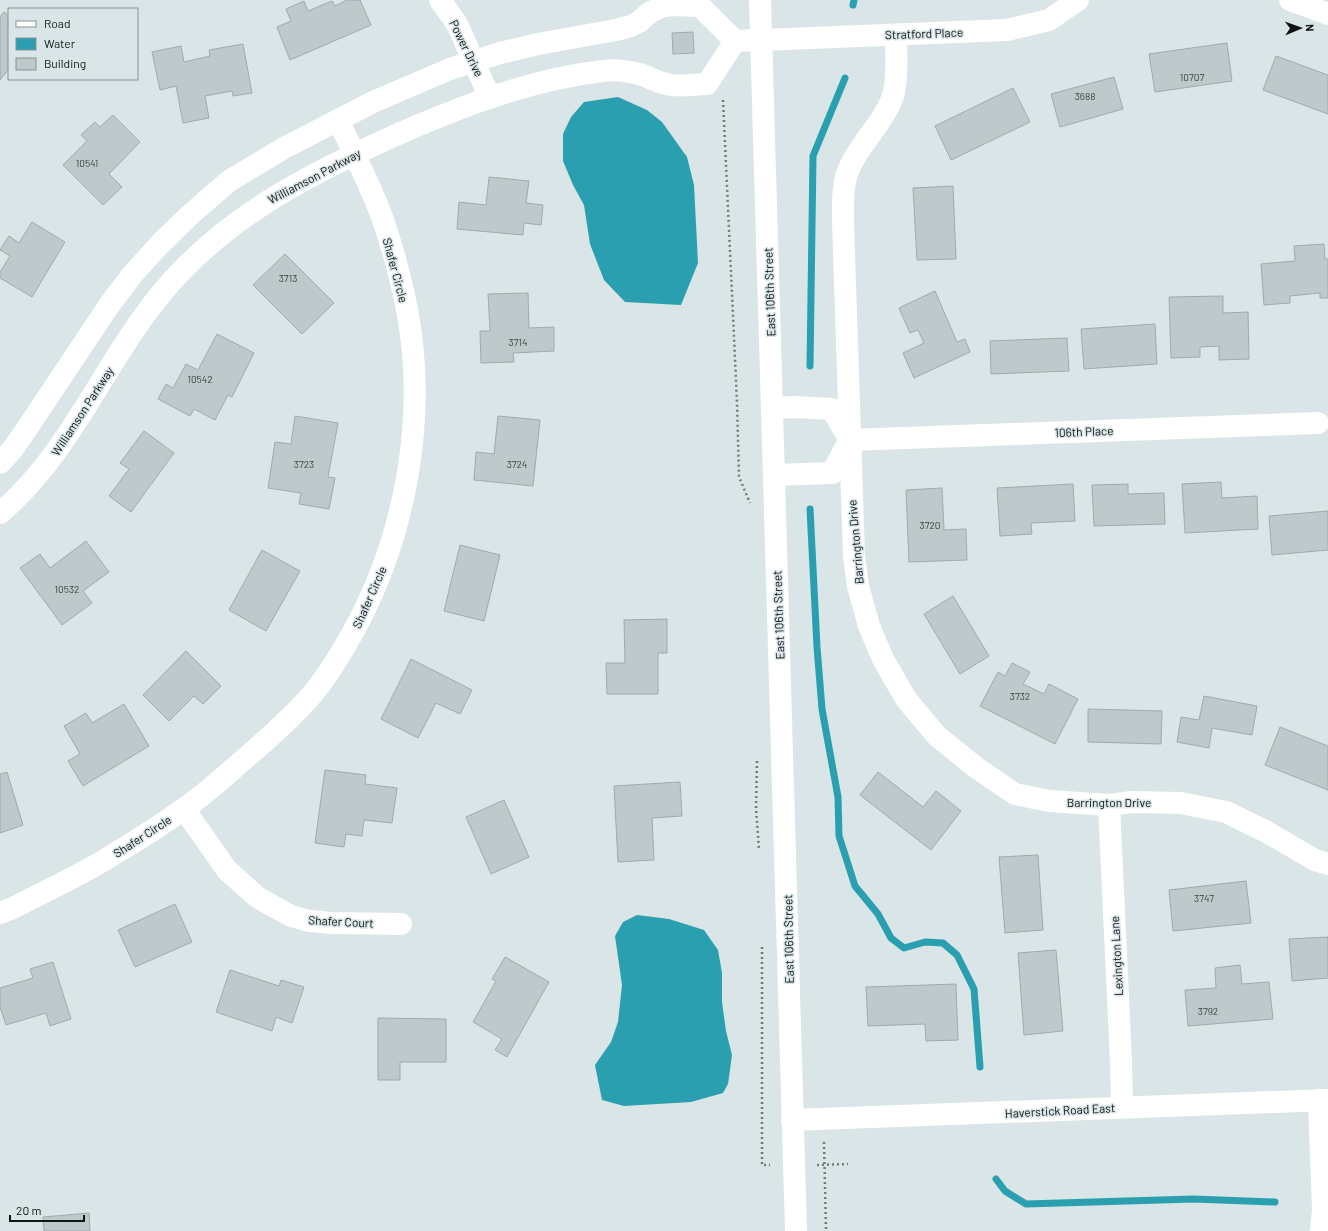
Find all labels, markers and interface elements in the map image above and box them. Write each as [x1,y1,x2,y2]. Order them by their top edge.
legend [8,8,138,80]
north arrow [1280,8,1320,48]
text: Road [44,16,71,30]
street label: Power Drive [447,17,487,79]
text: N [1304,24,1317,32]
street label: Stratford Place [885,25,963,41]
text: Water [44,36,76,50]
text: Building [44,56,86,70]
house number: 10707 [1180,71,1204,83]
house number: 3688 [1075,90,1095,102]
street label: Williamson Parkway [265,145,363,206]
house number: 10541 [76,157,98,169]
street label: Shafer Circle [381,236,411,304]
street label: East 106th Street [760,247,778,337]
house number: 3713 [279,272,297,284]
house number: 3714 [509,336,527,348]
street label: Williamson Parkway [48,364,116,458]
house number: 10542 [187,373,213,385]
street label: 106th Place [1054,423,1114,439]
house number: 3723 [294,458,314,470]
house number: 3724 [507,458,527,470]
street label: Barrington Drive [844,499,866,585]
house number: 3720 [920,519,940,531]
street label: Shafer Circle [349,564,389,630]
street label: East 106th Street [769,570,787,660]
house number: 10532 [55,583,79,595]
house number: 3732 [1010,690,1030,702]
street label: Barrington Drive [1067,795,1151,809]
street label: Shafer Circle [110,812,174,860]
house number: 3747 [1194,892,1214,904]
street label: East 106th Street [780,894,796,984]
street label: Shafer Court [308,912,374,930]
street label: Lexington Lane [1107,916,1125,996]
house number: 3792 [1198,1005,1218,1017]
street label: Haverstick Road East [1004,1100,1116,1120]
scale bar [10,1197,84,1223]
text: 20 m [16,1203,42,1217]

